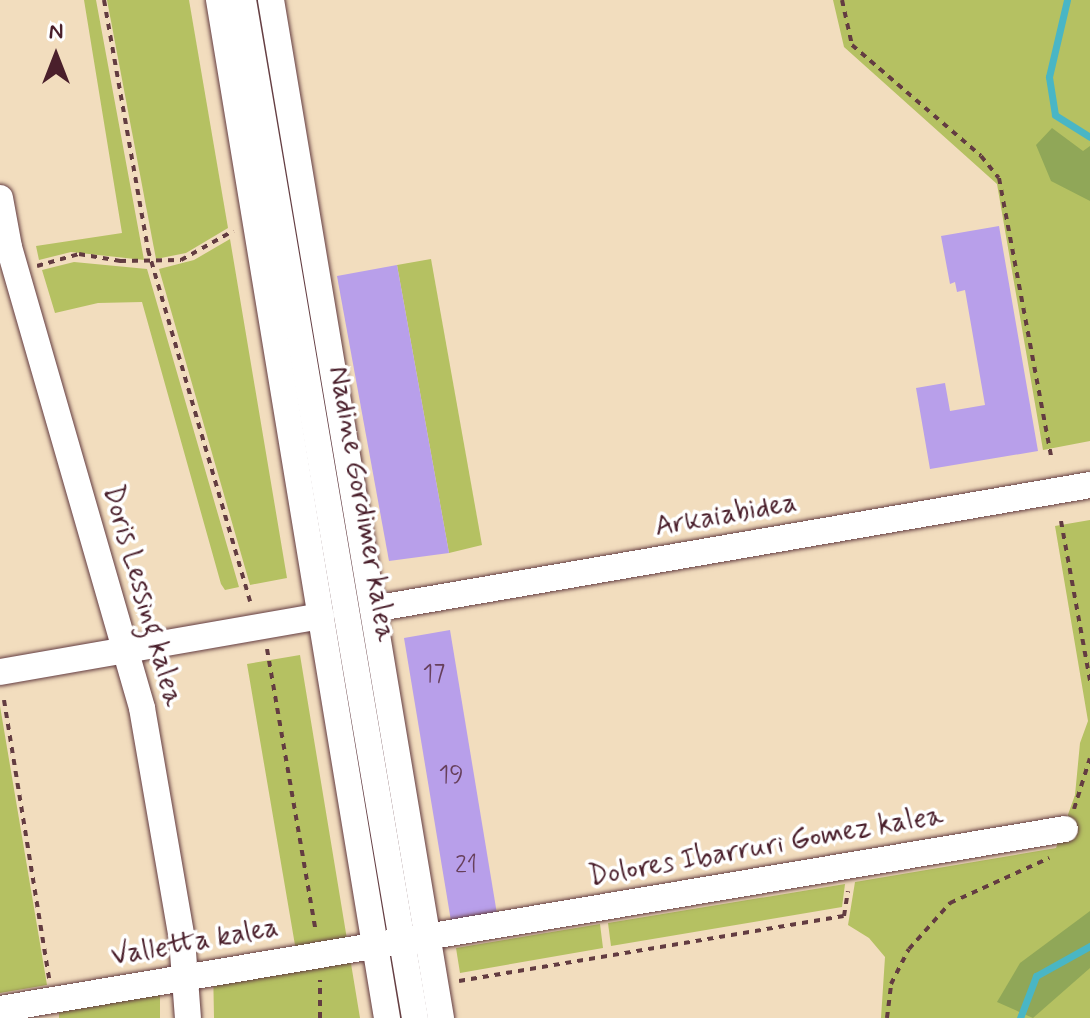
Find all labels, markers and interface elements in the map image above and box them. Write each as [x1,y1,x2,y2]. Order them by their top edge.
north arrow [16,16,96,96]
text: N [49,18,63,46]
street label: Nadine Gordimer kalea [320,363,402,645]
street label: Doris Lessing kalea [94,481,190,711]
street label: Arkaiabidea [652,487,800,545]
house number: 17 [423,661,445,689]
house number: 19 [438,762,464,790]
street label: Dolores Ibarruri Gomez kalea [586,799,946,895]
house number: 21 [455,852,477,880]
street label: Valletta kalea [107,911,283,975]

